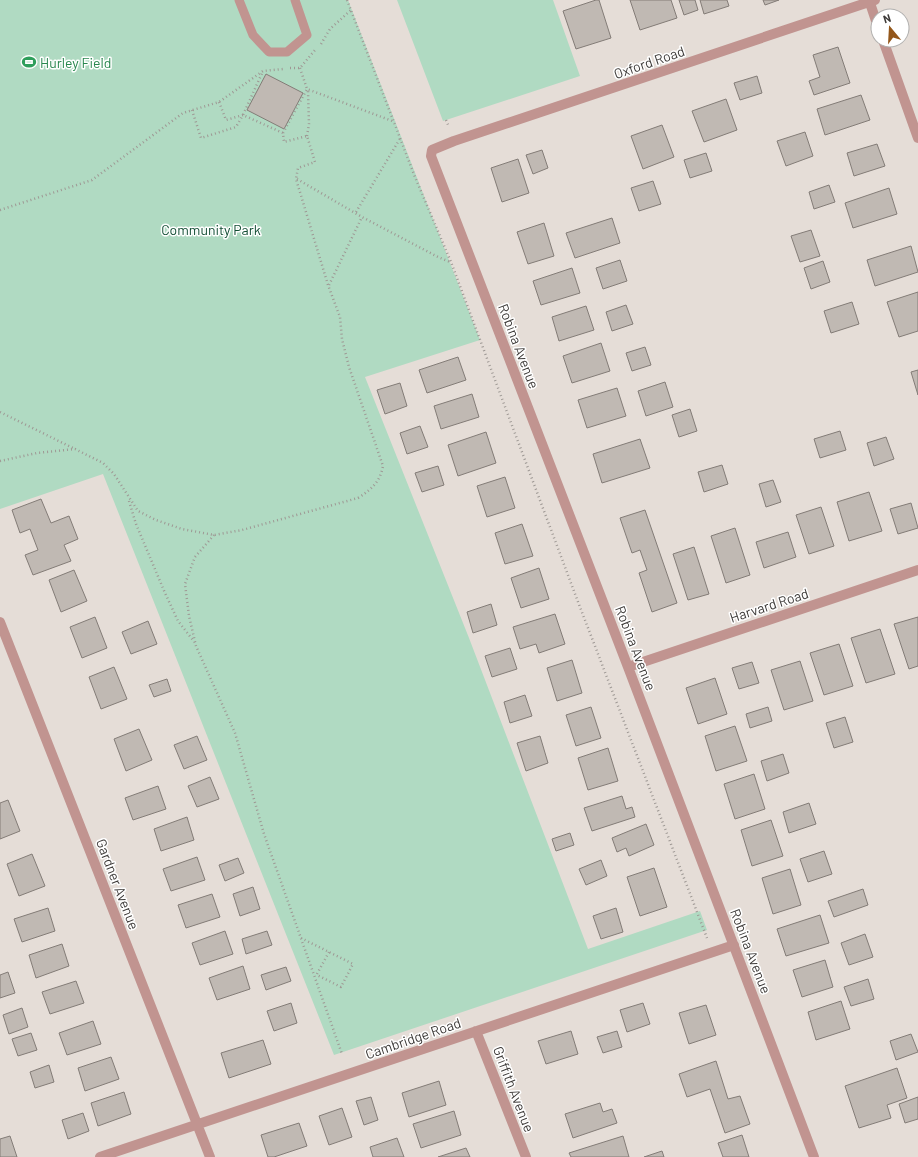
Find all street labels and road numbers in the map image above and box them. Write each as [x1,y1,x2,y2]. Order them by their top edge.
street label: Oxford Road [611,42,687,82]
street label: Robina Avenue [495,301,543,391]
street label: Harvard Road [727,584,811,626]
street label: Robina Avenue [612,603,660,693]
street label: Gardner Avenue [93,836,143,932]
street label: Robina Avenue [727,906,775,996]
street label: Cambridge Road [363,1014,463,1062]
street label: Griffith Avenue [490,1044,538,1134]

